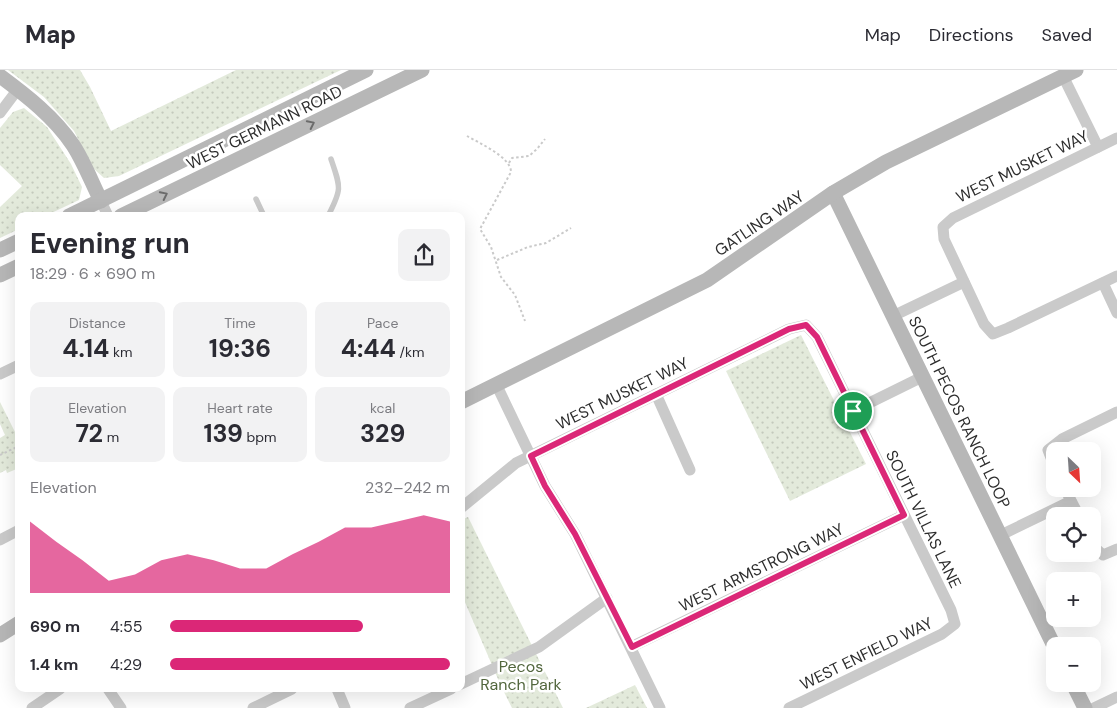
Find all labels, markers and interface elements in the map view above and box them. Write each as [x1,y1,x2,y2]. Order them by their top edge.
text: Map [25,19,76,50]
text: Map [865,23,901,47]
text: Directions [929,23,1014,47]
text: Saved [1042,23,1092,47]
street label: WEST GERMANN ROAD [183,81,345,174]
one-way arrow [305,120,314,130]
street label: WEST MUSKET WAY [953,125,1092,208]
street label: GATLING WAY [711,186,808,261]
one-way arrow [159,191,168,201]
text: Evening run [30,225,190,262]
button: share [398,229,450,281]
text: 18:29 · 6 × 690 m [30,263,155,284]
street label: SOUTH PECOS RANCH LOOP [904,313,1015,512]
text: Distance [69,314,126,332]
text: Time [224,314,256,332]
text: Pace [367,314,398,332]
text: 4.14 [62,332,109,365]
text: 19:36 [209,332,271,365]
text: 4:44 [341,332,396,365]
text: km [109,343,133,361]
text: /km [396,343,425,361]
street label: WEST MUSKET WAY [553,352,692,435]
pin [832,390,874,432]
icon: arrive [839,397,867,425]
text: Elevation [68,399,127,417]
text: Heart rate [207,399,273,417]
text: kcal [370,399,395,417]
text: 72 [75,417,103,450]
text: 139 [203,417,243,450]
text: 329 [360,417,405,450]
text: m [103,428,119,446]
text: bpm [243,428,277,446]
north arrow [1046,442,1101,498]
map controls [1046,442,1101,692]
street label: SOUTH VILLAS LANE [881,447,966,592]
text: Elevation [30,477,97,498]
text: 232–242 m [365,477,450,498]
button: locate [1046,507,1101,562]
street label: WEST ARMSTRONG WAY [675,518,847,617]
button: + [1046,572,1101,627]
street label: WEST ENFIELD WAY [796,612,936,695]
text: 690 m [30,616,80,637]
text: 4:55 [110,616,142,637]
button: − [1046,637,1101,692]
text: 1.4 km [30,654,78,675]
text: 4:29 [110,654,142,675]
park label: Pecos Ranch Park [480,656,562,695]

